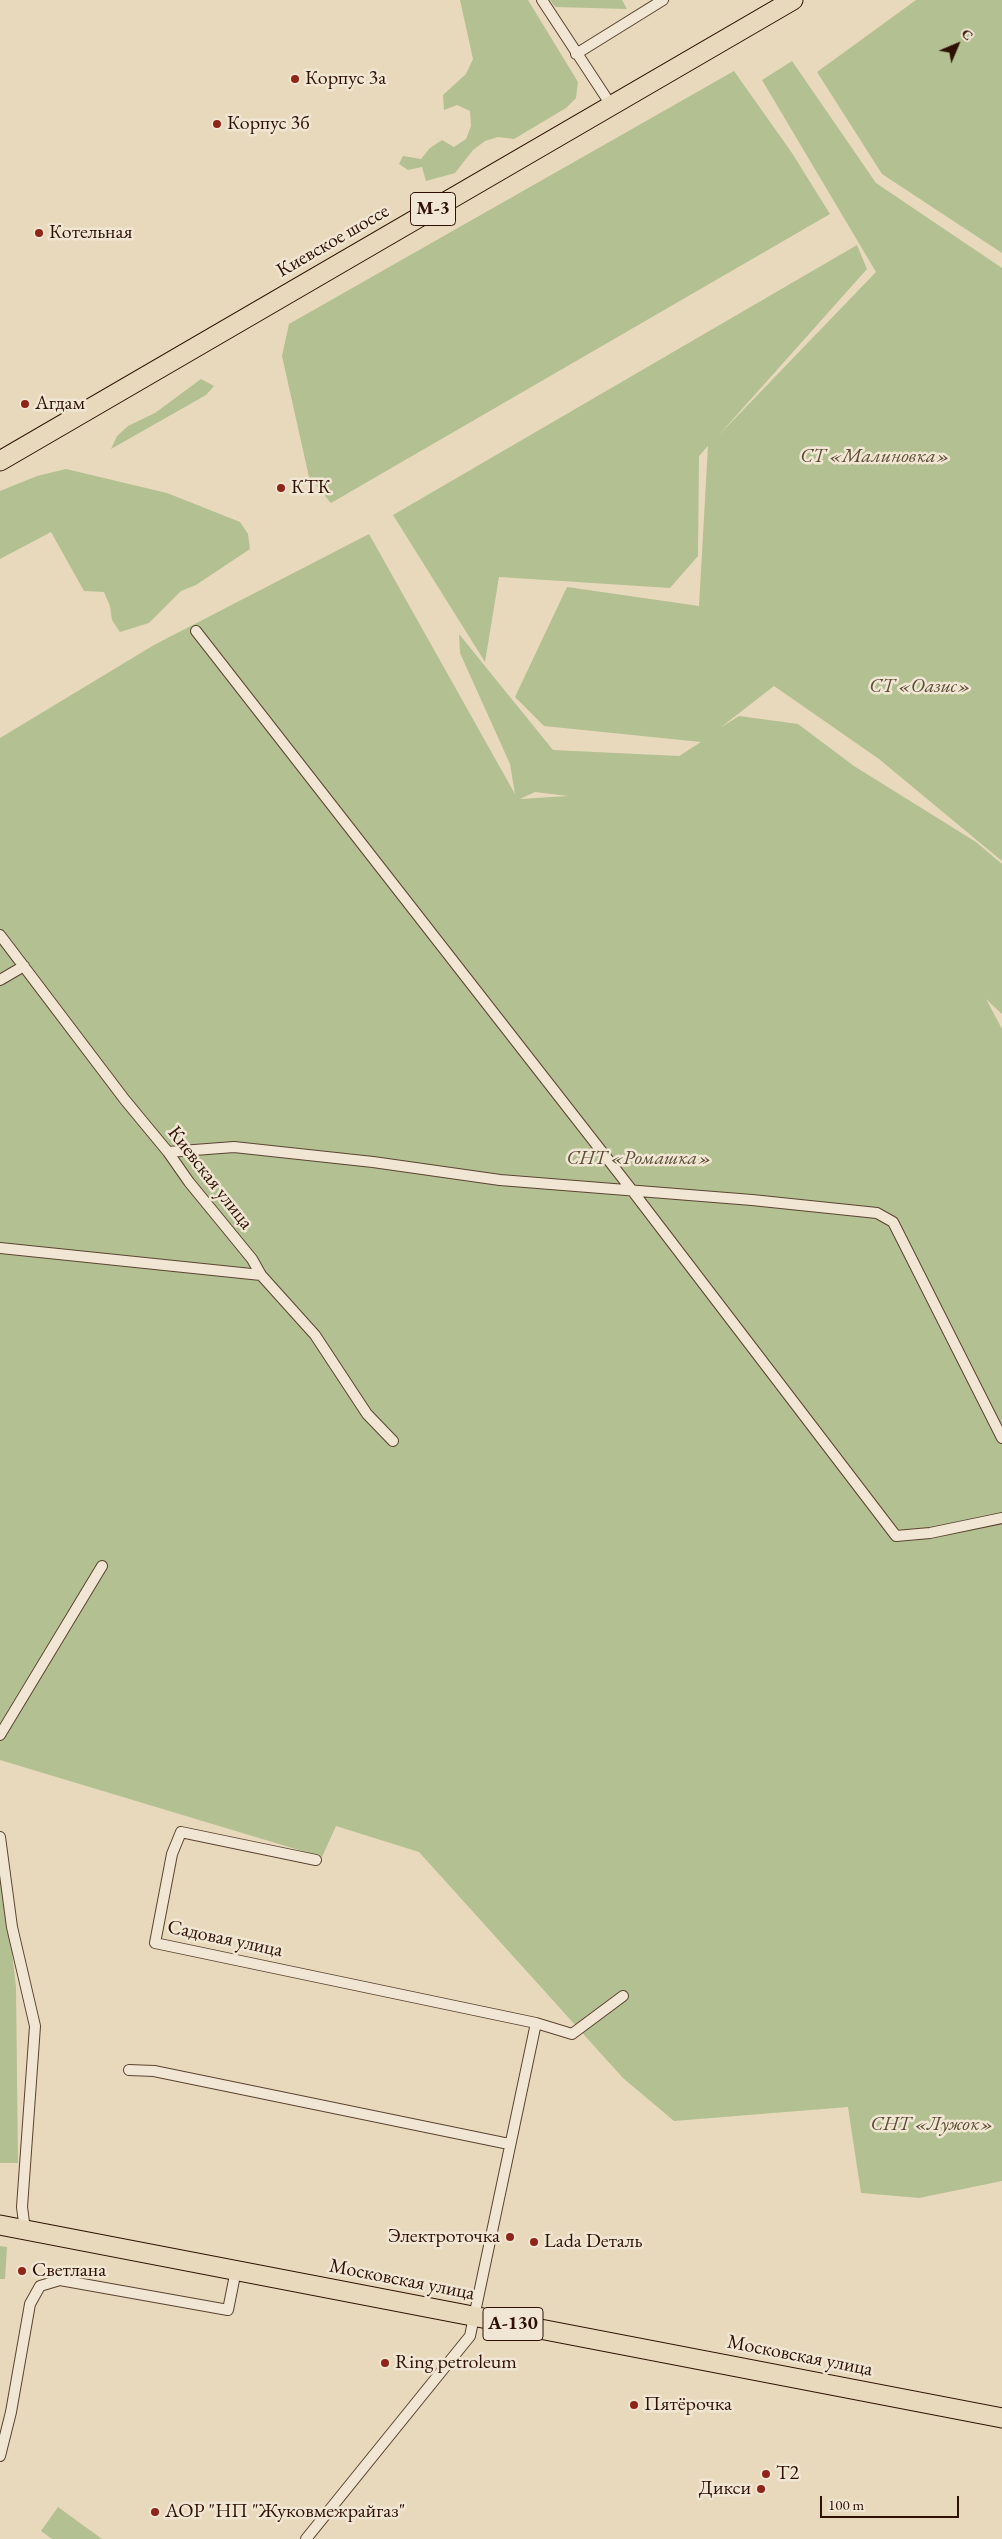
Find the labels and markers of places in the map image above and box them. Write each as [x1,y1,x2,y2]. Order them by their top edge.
place label: Корпус 3a [305,67,386,91]
marker: Корпус 3a [289,73,301,85]
place label: Корпус 3б [227,112,310,136]
marker: Корпус 3б [211,118,223,130]
place label: Котельная [49,221,132,245]
marker: Котельная [33,227,45,239]
place label: Агдам [35,392,85,416]
marker: Агдам [19,398,31,410]
place label: КТК [291,476,331,500]
marker: КТК [275,482,287,494]
place label: Электроточка [388,2225,500,2249]
place label: Lada Dеталь [544,2230,643,2254]
marker: Электроточка [504,2231,516,2243]
marker: Lada Dеталь [528,2236,540,2248]
place label: Светлана [32,2259,106,2283]
marker: Светлана [16,2265,28,2277]
place label: Ring petroleum [395,2351,517,2375]
marker: Ring petroleum [379,2357,391,2369]
place label: Пятёрочка [644,2393,732,2417]
marker: Пятёрочка [628,2399,640,2411]
place label: T2 [776,2462,799,2486]
marker: T2 [760,2468,772,2480]
place label: Дикси [699,2477,751,2501]
marker: Дикси [755,2483,767,2495]
place label: АОР "НП "Жуковмежрайгаз" [165,2500,405,2524]
marker: АОР "НП "Жуковмежрайгаз" [149,2506,161,2518]

